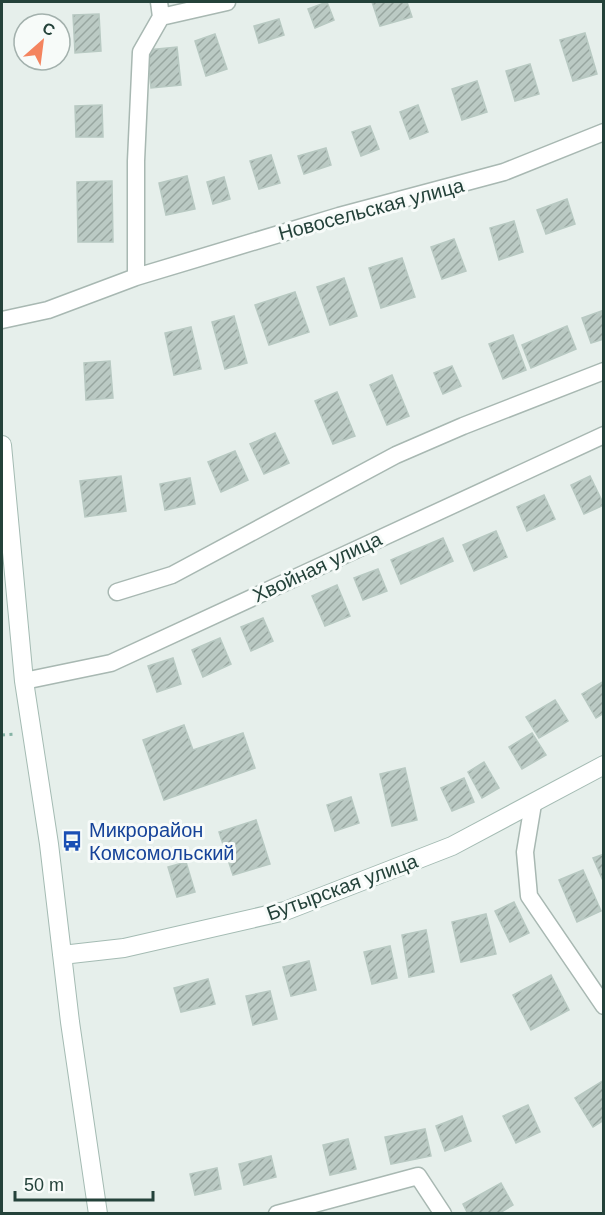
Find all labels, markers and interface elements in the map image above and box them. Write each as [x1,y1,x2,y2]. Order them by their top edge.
north arrow [12,12,72,72]
text: С [40,19,58,40]
street label: Новосельская улица [276,173,467,244]
street label: Хвойная улица [249,527,386,606]
place label: Микрорайон Комсомольский [89,819,235,864]
bus stop icon: Микрорайон Комсомольский [60,829,84,853]
street label: Бутырская улица [264,849,421,925]
scale bar [15,1164,153,1202]
text: 50 m [24,1175,64,1195]

